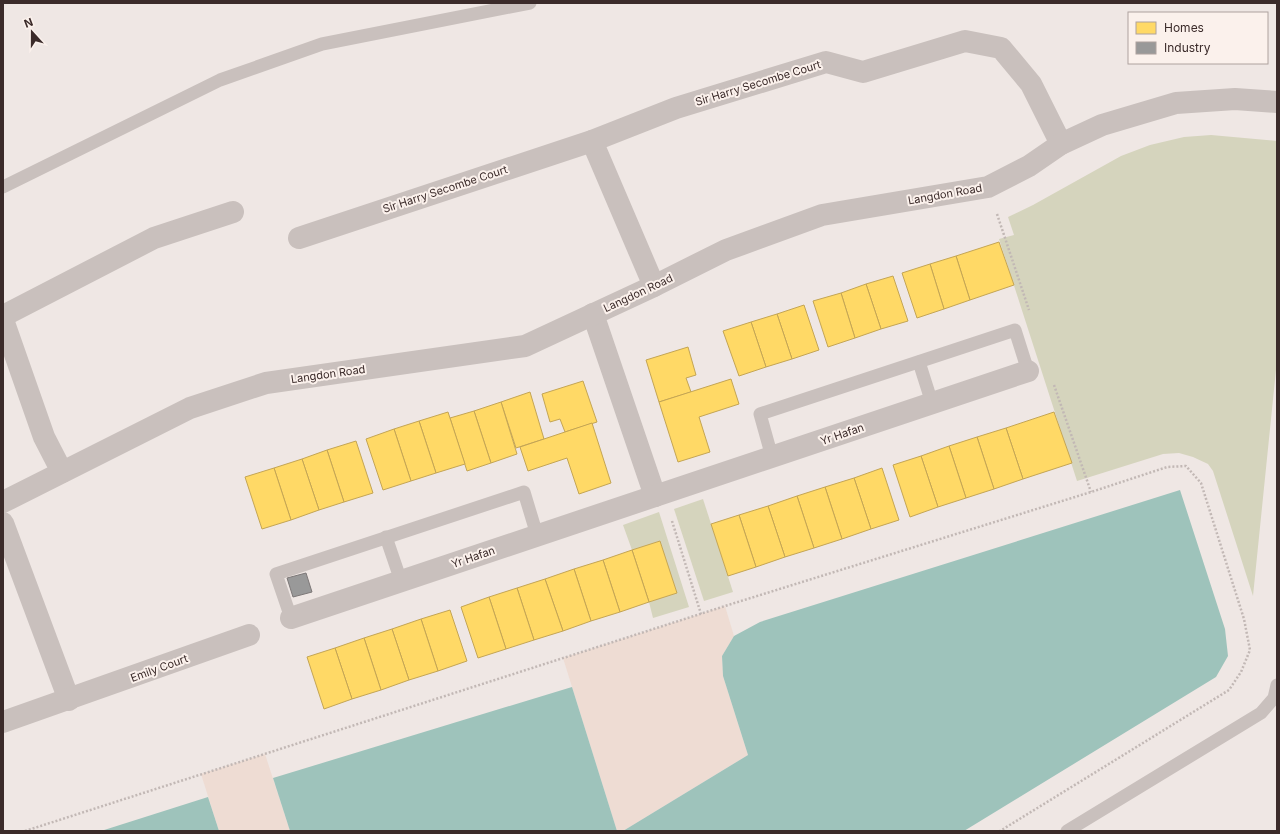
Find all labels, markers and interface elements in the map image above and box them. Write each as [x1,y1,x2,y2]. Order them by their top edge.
north arrow [12,12,52,52]
legend [1128,12,1268,64]
text: N [22,15,35,31]
text: Homes [1164,20,1204,35]
text: Industry [1164,40,1211,55]
street label: Sir Harry Secombe Court [694,57,823,109]
street label: Sir Harry Secombe Court [381,162,510,216]
street label: Langdon Road [907,181,983,207]
street label: Langdon Road [601,271,675,315]
street label: Langdon Road [290,362,366,386]
street label: Yr Hafan [818,420,866,448]
street label: Yr Hafan [449,543,497,571]
street label: Emily Court [128,651,190,685]

